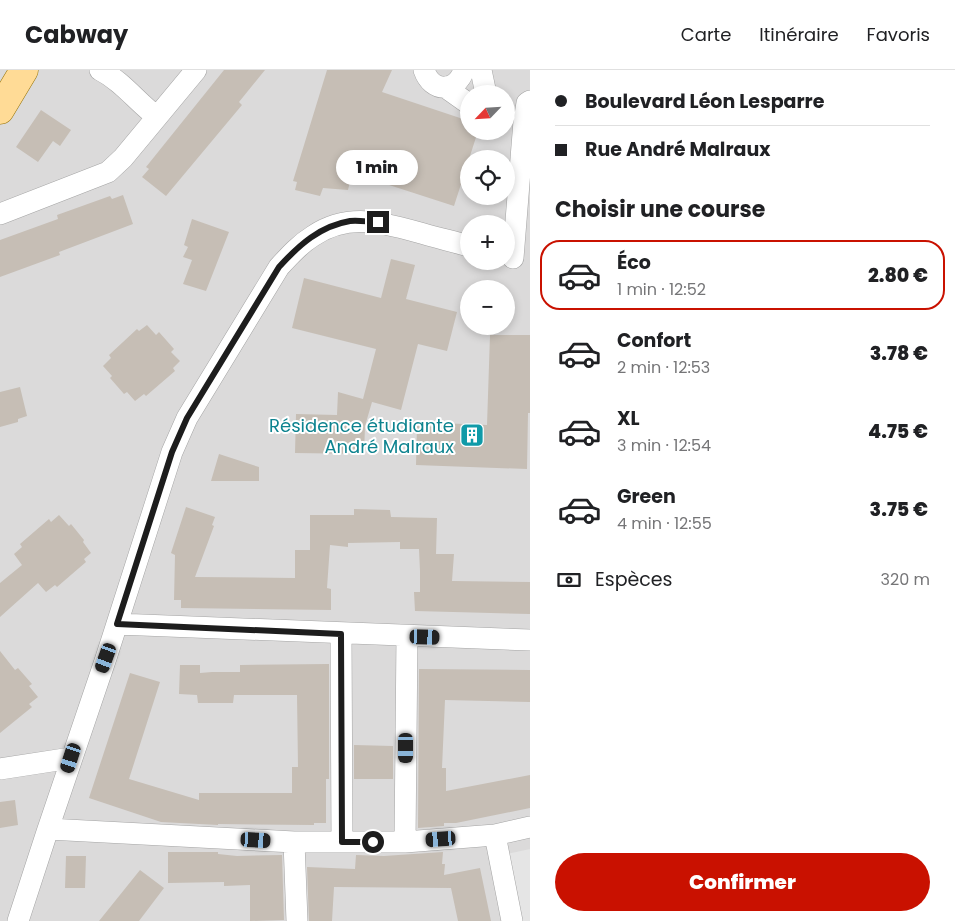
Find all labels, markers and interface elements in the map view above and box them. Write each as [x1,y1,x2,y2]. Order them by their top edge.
text: Cabway [25,18,128,51]
text: Carte [681,22,731,47]
text: Itinéraire [759,22,839,47]
text: Favoris [867,22,930,47]
north arrow [460,85,515,140]
map controls [460,85,515,335]
text: Boulevard Léon Lesparre [585,88,824,115]
text: Rue André Malraux [585,136,770,163]
callout: 1 min [337,150,419,184]
button: locate [460,150,515,205]
text: 1 min [356,156,398,179]
text: Choisir une course [555,194,765,225]
route end [367,211,389,233]
button: + [460,215,515,270]
text: Éco [617,249,651,276]
icon: car [557,253,602,298]
text: 2.80 € [868,262,928,289]
text: 1 min · 12:52 [617,278,706,301]
button: − [460,280,515,335]
text: Confort [617,327,691,354]
icon: car [557,331,602,376]
text: 3.78 € [870,340,928,367]
text: 2 min · 12:53 [617,356,710,379]
text: XL [617,405,640,432]
icon: car [557,409,602,454]
place label: Résidence étudiante André Malraux [269,413,454,459]
text: 4.75 € [868,418,928,445]
building icon: Résidence étudiante André Malraux [459,422,485,448]
text: 3 min · 12:54 [617,434,711,457]
text: Green [617,483,676,510]
icon: car [557,487,602,532]
text: 3.75 € [870,496,928,523]
text: 4 min · 12:55 [617,512,712,535]
icon: cash [555,566,583,594]
text: Espèces [595,566,673,593]
text: 320 m [881,568,930,591]
car [409,629,440,645]
car [93,641,118,675]
car [398,733,413,763]
car [59,741,82,775]
car [425,830,456,848]
route start [362,831,384,853]
car [240,832,271,848]
button: Confirmer [555,853,930,911]

